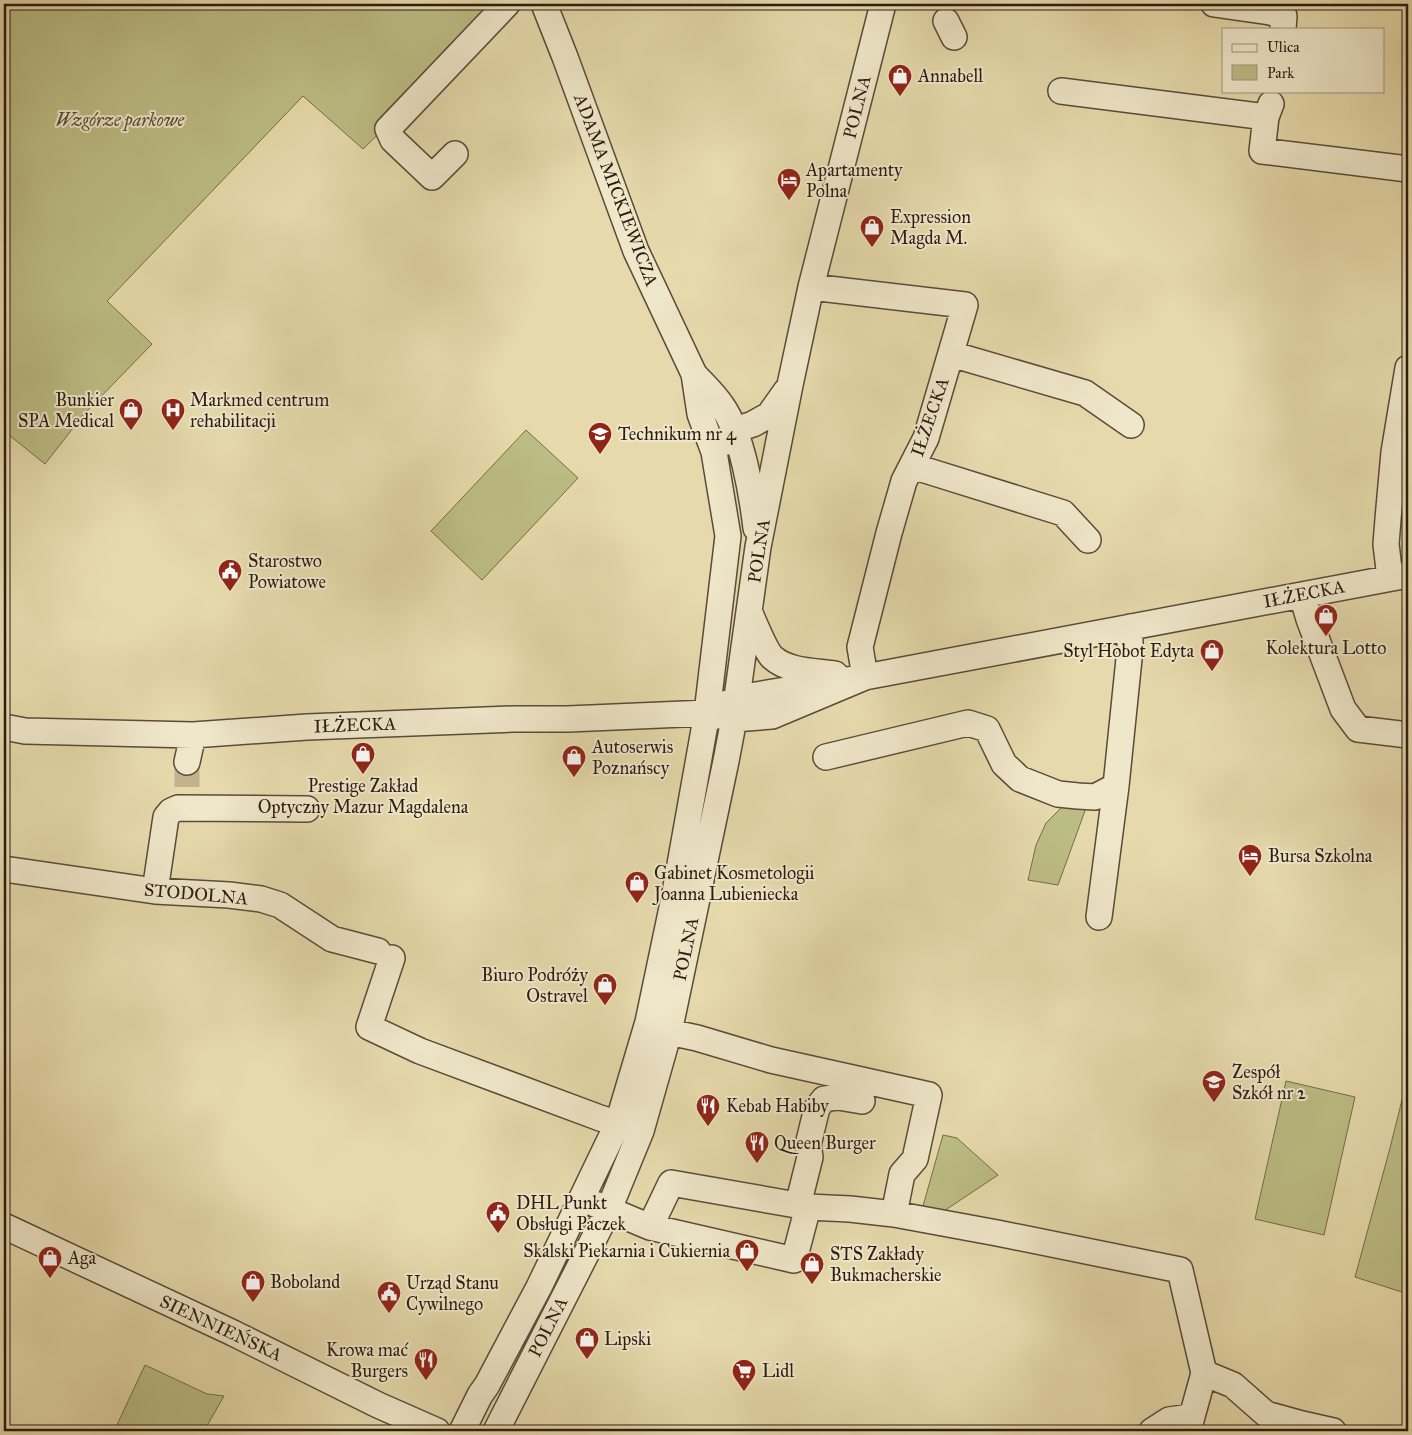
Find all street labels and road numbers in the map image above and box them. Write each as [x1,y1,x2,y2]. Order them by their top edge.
street label: POLNA [839,73,875,141]
street label: ADAMA MICKIEWICZA [569,90,663,289]
street label: IŁŻECKA [905,374,954,459]
street label: POLNA [743,517,775,585]
street label: IŁŻECKA [1261,574,1346,613]
street label: IŁŻECKA [313,712,397,737]
street label: STODOLNA [143,878,249,910]
street label: POLNA [669,915,703,983]
street label: SIENNIEŃSKA [156,1288,287,1366]
street label: POLNA [524,1293,572,1361]

